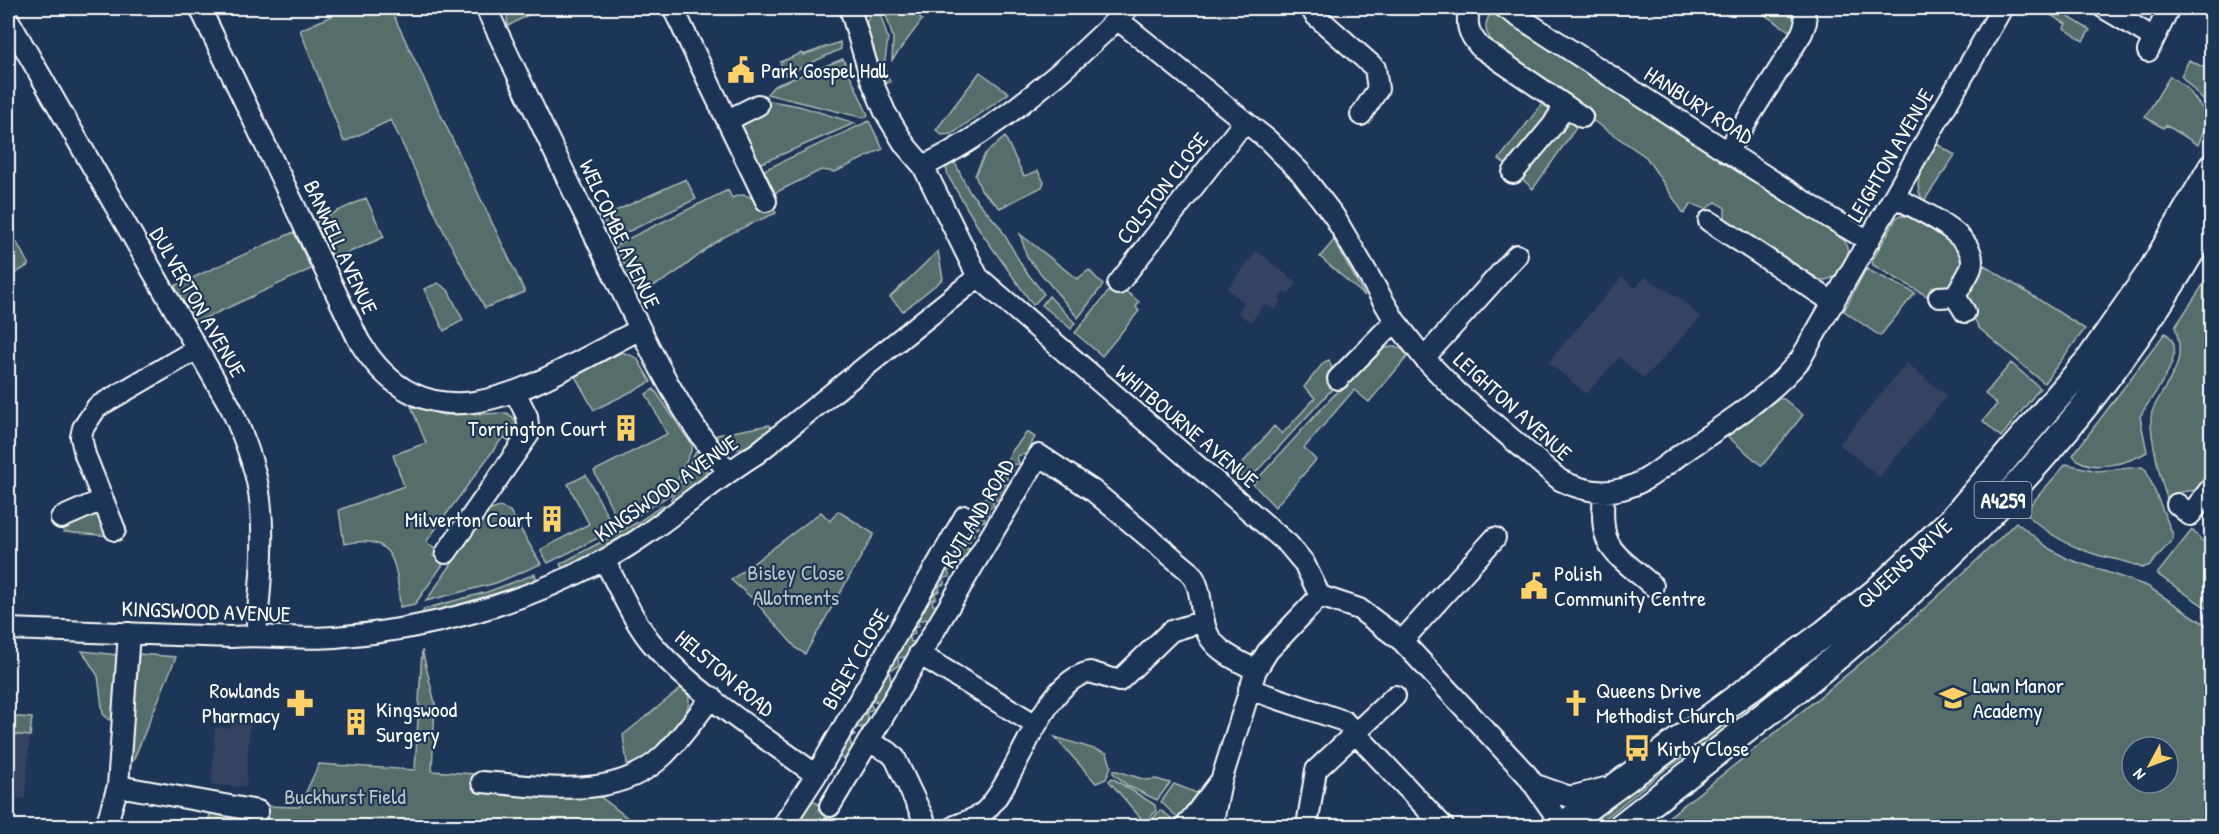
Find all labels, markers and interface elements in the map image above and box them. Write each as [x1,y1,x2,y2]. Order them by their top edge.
public building icon: Park Gospel Hall [726,55,756,85]
place label: Park Gospel Hall [761,55,889,85]
street label: HANBURY ROAD [1639,59,1760,152]
street label: LEIGHTON AVENUE [1840,82,1941,227]
street label: COLSTON CLOSE [1109,126,1215,250]
street label: WELCOMBE AVENUE [572,155,668,314]
street label: BANWELL AVENUE [297,175,385,319]
street label: DULVERTON AVENUE [143,222,253,383]
street label: LEIGHTON AVENUE [1447,345,1579,467]
street label: WHITBOURNE AVENUE [1109,357,1265,495]
place label: Torrington Court [468,413,606,443]
building icon: Torrington Court [611,413,641,443]
street label: KINGSWOOD AVENUE [588,427,744,549]
street label: RUTLAND ROAD [933,453,1022,573]
road number: A4259 [1974,482,2032,518]
place label: Milverton Court [405,504,532,534]
building icon: Milverton Court [537,504,567,534]
street label: QUEENS DRIVE [1850,511,1958,615]
park label: Bisley Close Allotments [747,557,845,612]
place label: Polish Community Centre [1554,558,1706,613]
public building icon: Polish Community Centre [1519,571,1549,601]
street label: KINGSWOOD AVENUE [121,593,291,629]
street label: BISLEY CLOSE [814,603,896,715]
street label: HELSTON ROAD [669,623,781,724]
place label: Lawn Manor Academy [1973,670,2065,725]
place label: Rowlands Pharmacy [202,675,280,730]
place label: Queens Drive Methodist Church [1596,675,1734,730]
school or university icon: Lawn Manor Academy [1938,683,1968,713]
pharmacy icon: Rowlands Pharmacy [285,688,315,718]
church icon: Queens Drive Methodist Church [1561,688,1591,718]
place label: Kingswood Surgery [376,694,458,749]
building icon: Kingswood Surgery [341,707,371,737]
bus stop icon: Kirby Close [1622,733,1652,763]
place label: Kirby Close [1657,733,1750,763]
north arrow [2120,735,2180,795]
text: N [2127,764,2150,785]
park label: Buckhurst Field [284,781,406,811]

